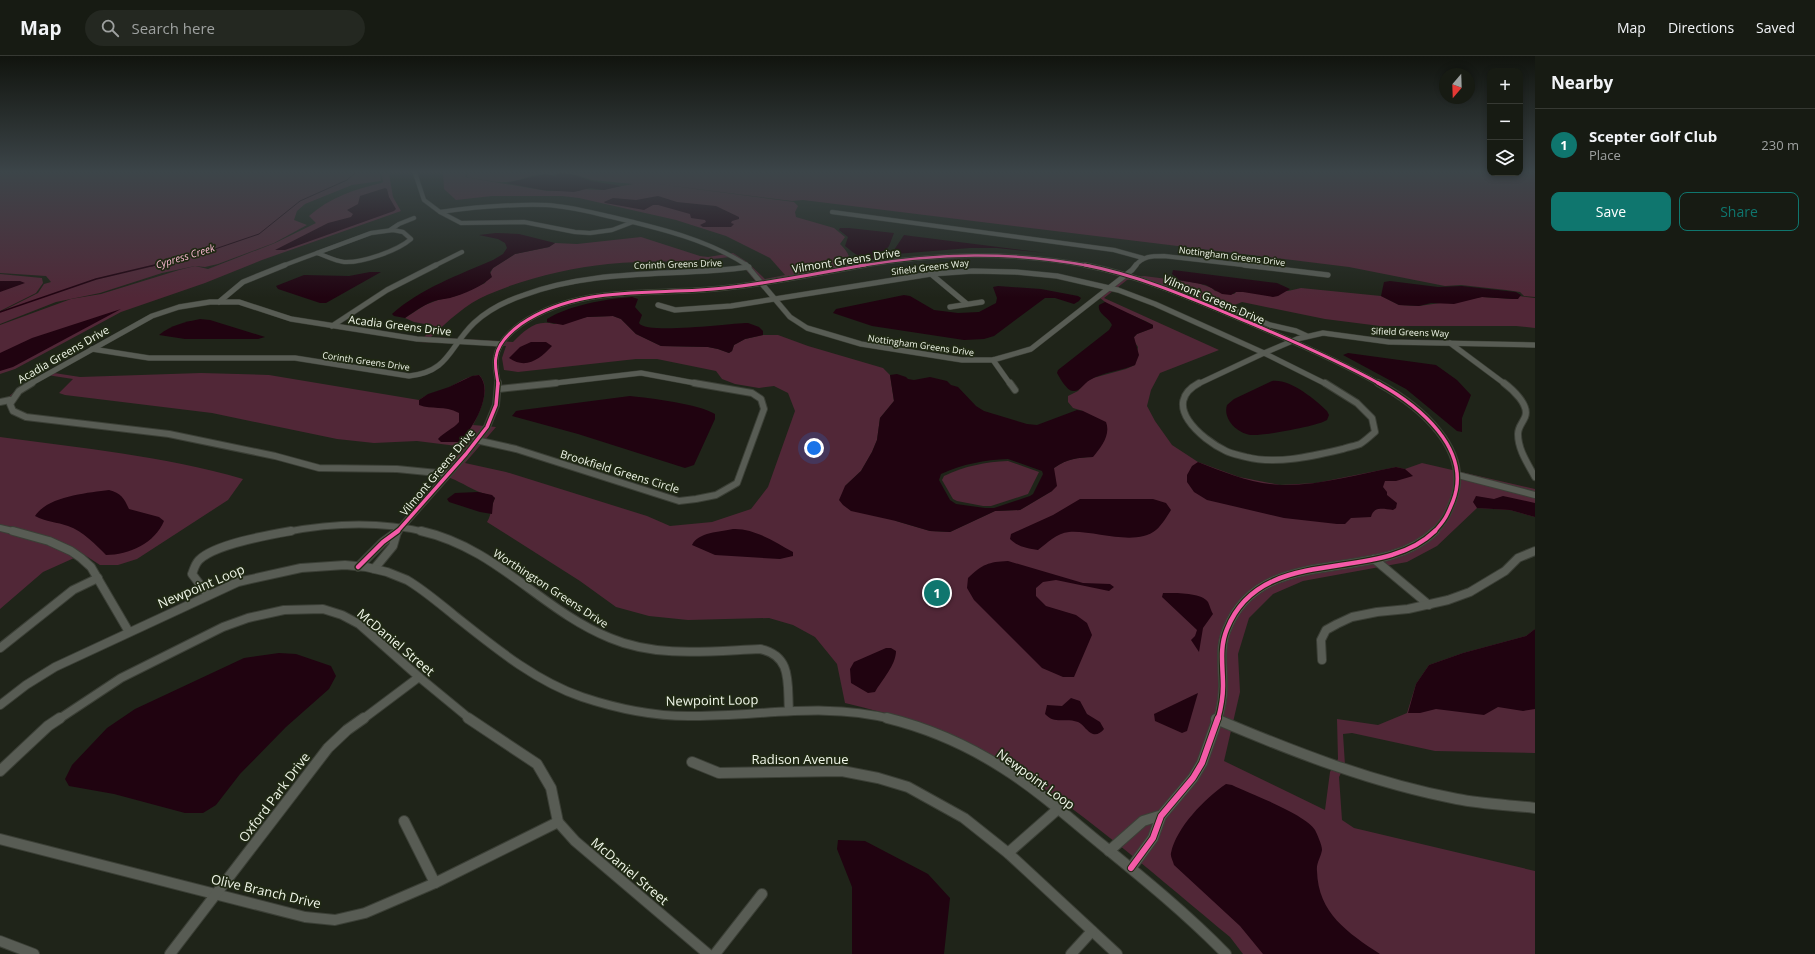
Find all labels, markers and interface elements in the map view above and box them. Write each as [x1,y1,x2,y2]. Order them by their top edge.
search box [85,10,365,46]
text: Map [20,15,61,41]
icon: search [99,17,121,39]
text: Search here [131,18,215,38]
text: Map [1617,18,1646,37]
text: Directions [1668,18,1734,37]
text: Saved [1756,18,1795,37]
north arrow [1439,68,1475,104]
map controls [1487,68,1523,176]
button: + [1487,68,1523,104]
text: Nearby [1551,71,1613,94]
button: − [1487,104,1523,140]
text: Scepter Golf Club [1589,126,1717,146]
text: 1 [1560,136,1568,154]
text: 230 m [1761,136,1799,154]
button: layers [1487,140,1523,176]
text: Place [1589,146,1621,164]
button: Save [1551,192,1671,231]
button: Share [1679,192,1799,231]
water label: Cypress Creek [154,240,217,272]
street label: Nottingham Greens Drive [1178,243,1286,269]
street label: Vilmont Greens Drive [791,244,901,276]
street label: Corinth Greens Drive [634,256,722,272]
street label: Sifield Greens Way [891,256,970,278]
street label: Vilmont Greens Drive [1161,271,1267,327]
street label: Acadia Greens Drive [348,311,452,339]
street label: Acadia Greens Drive [14,322,112,386]
street label: Sifield Greens Way [1371,324,1450,340]
street label: Nottingham Greens Drive [867,331,975,359]
street label: Corinth Greens Drive [321,348,411,374]
street label: Vilmont Greens Drive [396,425,478,519]
your location [804,438,824,458]
street label: Brookfield Greens Circle [559,446,681,496]
street label: Worthington Greens Drive [491,545,611,631]
street label: Newpoint Loop [155,560,247,612]
pin: 1 [924,578,950,608]
street label: McDaniel Street [353,604,439,680]
street label: Newpoint Loop [666,690,758,710]
street label: Newpoint Loop [993,745,1079,814]
street label: Oxford Park Drive [234,748,314,846]
street label: Radison Avenue [751,750,849,768]
street label: McDaniel Street [587,833,673,909]
street label: Olive Branch Drive [209,870,323,912]

